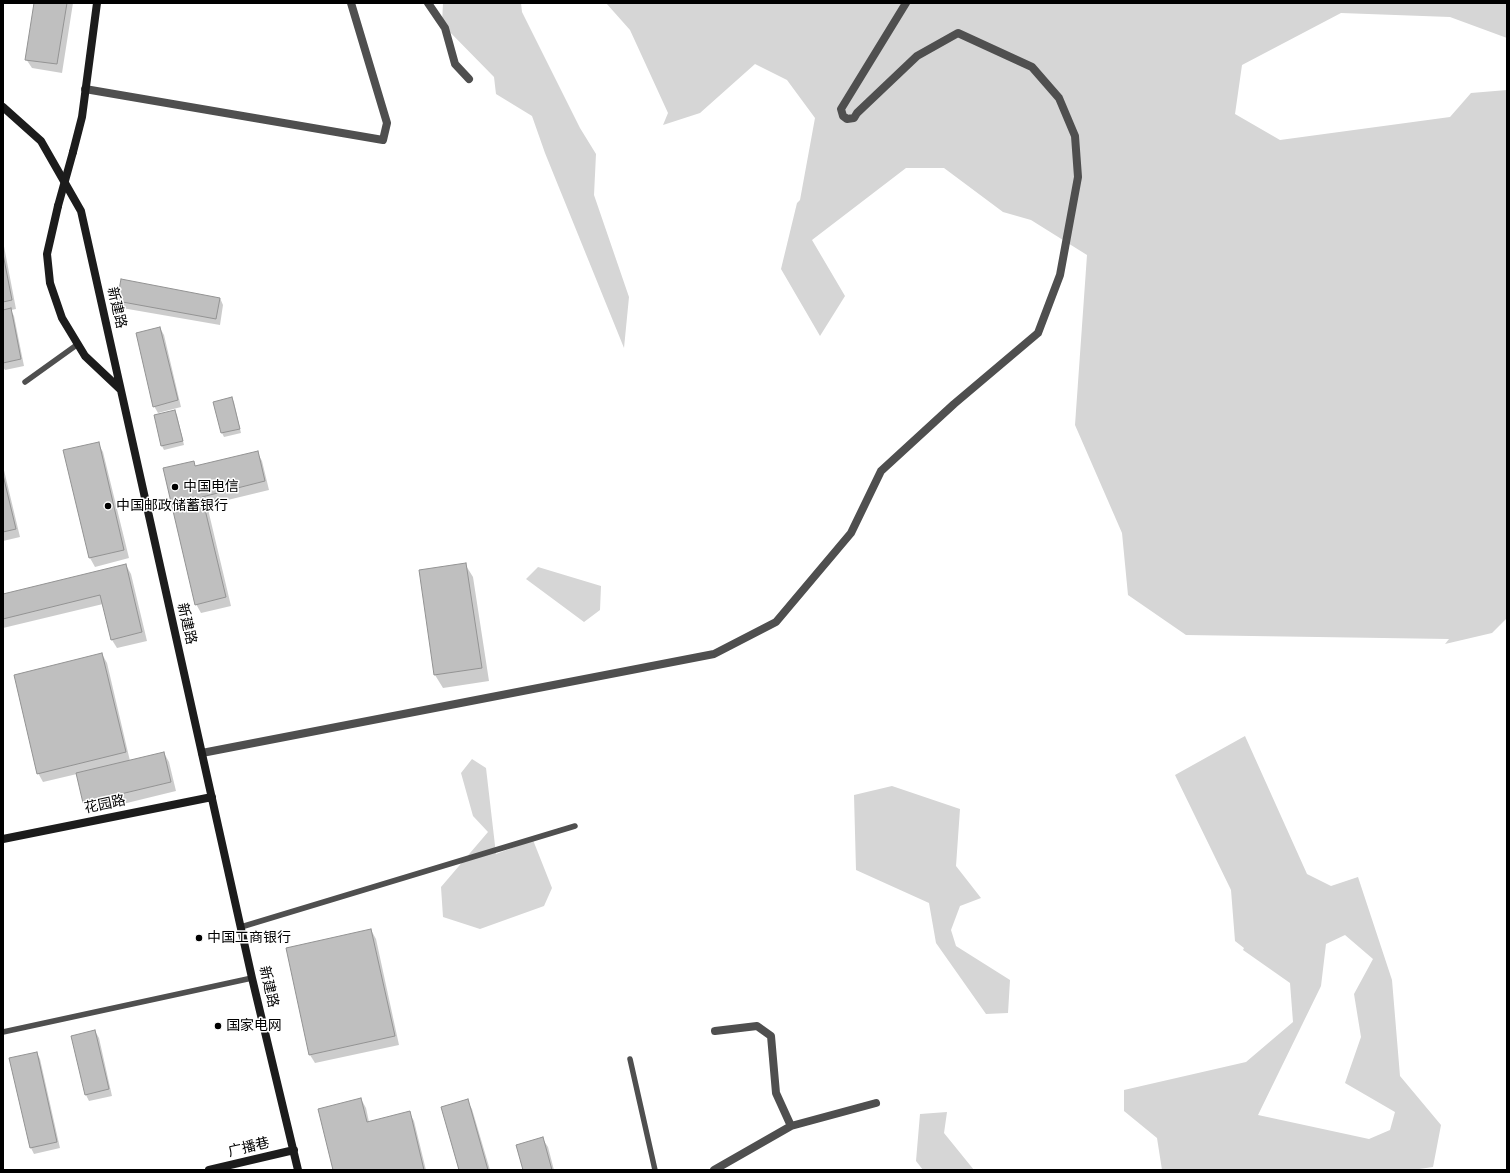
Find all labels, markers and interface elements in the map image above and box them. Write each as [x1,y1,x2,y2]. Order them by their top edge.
street label: 新建路 [103,286,129,330]
place label: 中国电信 [183,479,239,495]
marker: 中国电信 [170,482,180,492]
place label: 中国邮政储蓄银行 [116,498,228,514]
marker: 中国邮政储蓄银行 [103,501,113,511]
street label: 新建路 [173,602,199,646]
street label: 花园路 [83,792,127,818]
place label: 中国工商银行 [207,930,291,946]
marker: 中国工商银行 [194,933,204,943]
street label: 新建路 [255,965,281,1009]
place label: 国家电网 [226,1018,282,1034]
marker: 国家电网 [213,1021,223,1031]
street label: 广播巷 [227,1135,271,1161]

